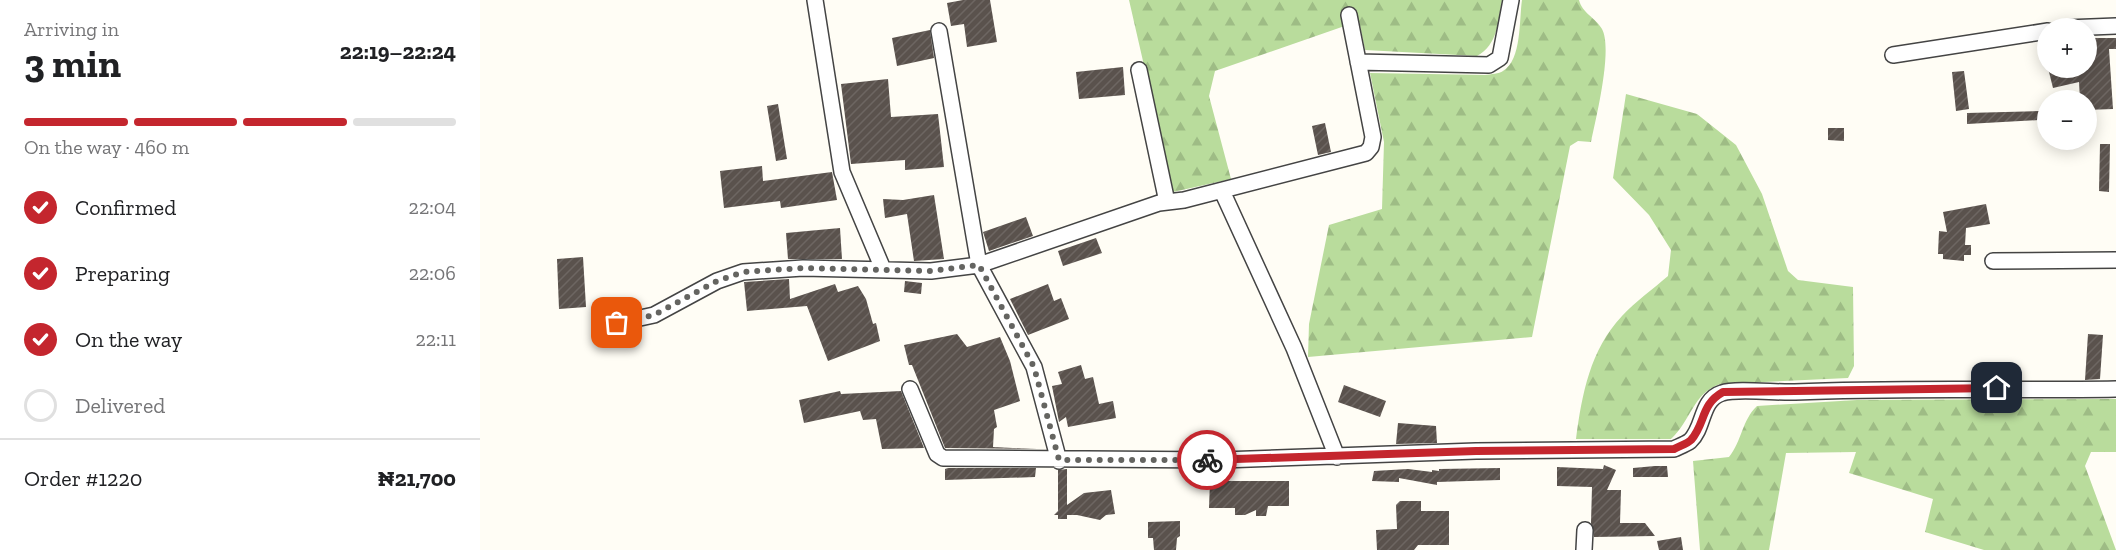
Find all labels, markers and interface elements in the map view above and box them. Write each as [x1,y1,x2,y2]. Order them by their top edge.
text: Arriving in [24,17,119,41]
map controls [2037,18,2097,150]
button: + [2037,18,2097,78]
text: 22:19–22:24 [340,38,456,65]
text: 3 min [24,40,121,87]
button: − [2037,90,2097,150]
text: On the way · 460 m [24,135,189,159]
icon: check [24,191,57,224]
text: Confirmed [75,194,176,221]
text: 22:04 [409,195,456,219]
icon: check [24,257,57,290]
text: Preparing [75,260,170,287]
text: 22:06 [409,261,456,285]
pin [591,297,642,348]
icon: bag [600,306,633,339]
icon: check [24,323,57,356]
text: On the way [75,326,182,353]
text: 22:11 [416,327,456,351]
pin [1971,362,2022,413]
icon: home [1980,371,2013,404]
text: Delivered [75,392,165,419]
courier [1177,430,1237,490]
icon: bike [1191,444,1224,477]
text: Order #1220 [24,465,142,492]
text: ₦21,700 [378,465,456,492]

